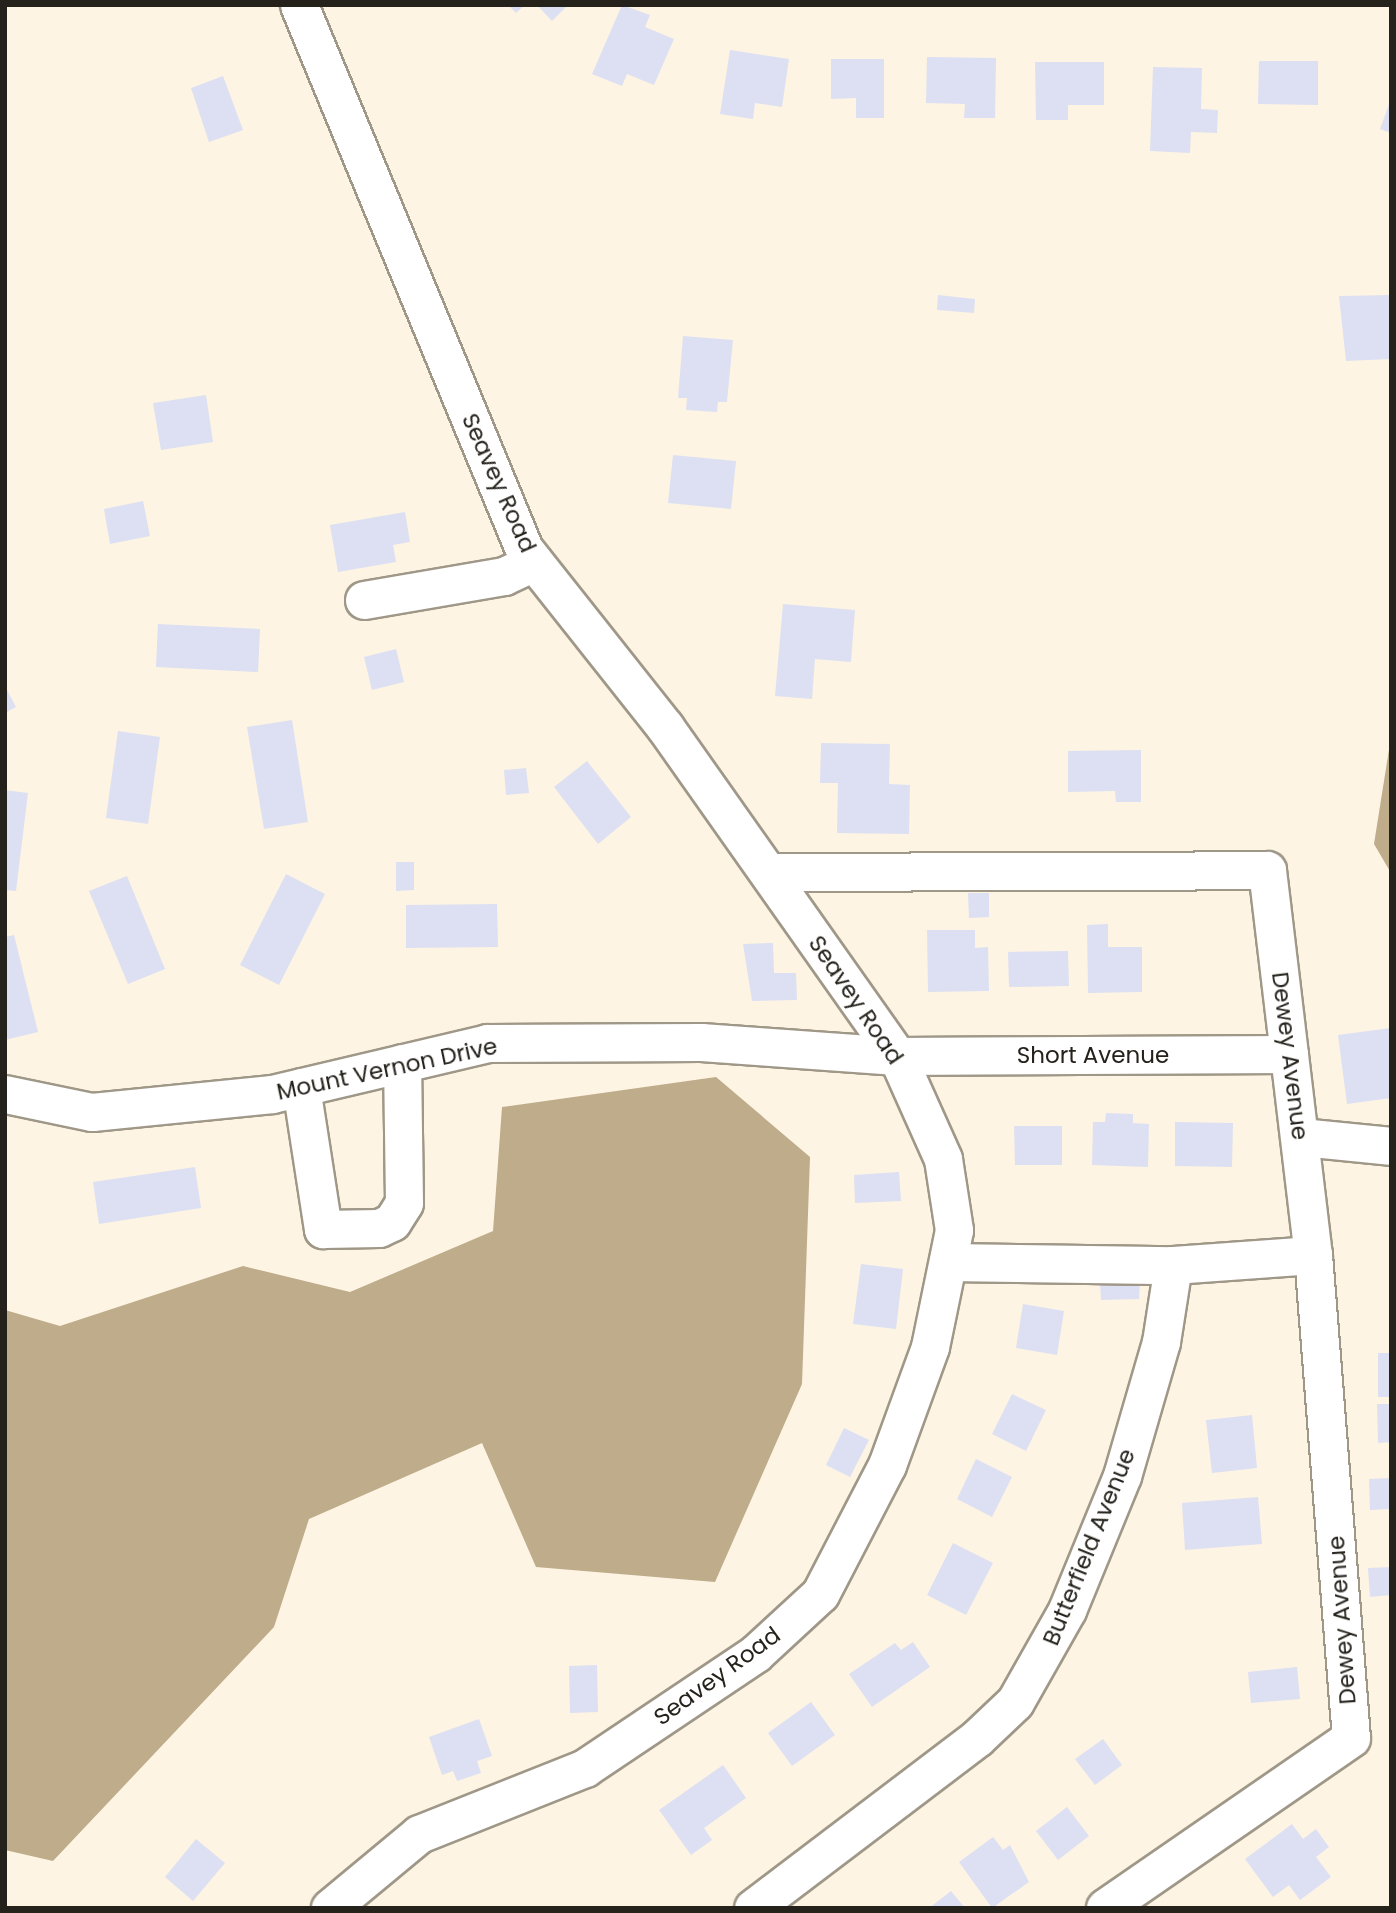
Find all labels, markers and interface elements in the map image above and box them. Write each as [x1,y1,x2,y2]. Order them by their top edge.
street label: Seavey Road [456,409,542,557]
street label: Seavey Road [803,930,909,1070]
street label: Dewey Avenue [1266,970,1314,1142]
street label: Mount Vernon Drive [274,1032,500,1106]
street label: Short Avenue [1017,1041,1169,1069]
street label: Butterfield Avenue [1037,1445,1141,1649]
street label: Dewey Avenue [1322,1535,1362,1705]
street label: Seavey Road [648,1621,786,1731]

